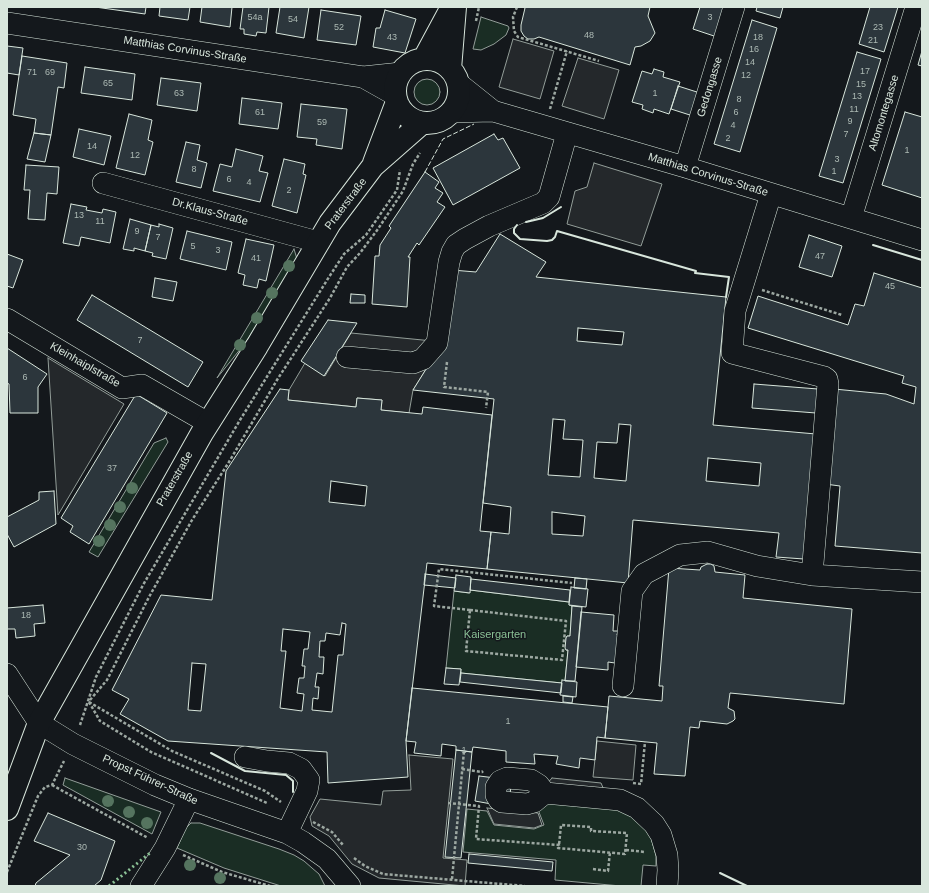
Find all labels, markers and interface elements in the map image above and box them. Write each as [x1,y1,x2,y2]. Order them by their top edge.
house number: 54a [247,13,263,23]
house number: 3 [707,13,713,23]
house number: 54 [288,15,298,25]
house number: 52 [334,23,344,33]
house number: 23 [873,23,883,33]
house number: 48 [584,31,594,41]
house number: 43 [387,33,397,43]
house number: 18 [753,33,763,43]
street label: Matthias Corvinus-Straße [122,34,248,66]
house number: 21 [868,36,878,46]
house number: 16 [749,45,759,55]
street label: Gedongasse [695,55,725,119]
house number: 14 [745,58,755,68]
house number: 17 [860,67,870,77]
house number: 71 [27,68,37,78]
house number: 69 [45,68,55,78]
house number: 12 [741,71,751,81]
street label: Altomontegasse [866,73,902,153]
house number: 65 [103,79,113,89]
house number: 15 [856,80,866,90]
house number: 63 [174,89,184,99]
house number: 1 [652,89,658,99]
house number: 13 [852,92,862,102]
house number: 8 [736,95,742,105]
house number: 11 [849,105,859,115]
house number: 61 [255,108,265,118]
house number: 6 [733,108,739,118]
house number: 9 [847,117,853,127]
house number: 59 [317,118,327,128]
house number: 4 [730,121,736,131]
house number: 7 [843,130,849,140]
house number: 2 [725,134,731,144]
house number: 14 [87,142,97,152]
house number: 1 [904,146,910,156]
street label: Matthias Corvinus-Straße [646,150,770,200]
house number: 12 [130,151,140,161]
house number: 3 [834,155,840,165]
house number: 8 [191,165,197,175]
house number: 1 [831,167,837,177]
house number: 6 [226,175,232,185]
street label: Praterstraße [322,176,370,232]
house number: 4 [246,178,252,188]
house number: 2 [286,186,292,196]
street label: Dr.Klaus-Straße [171,195,249,229]
house number: 13 [74,211,84,221]
house number: 11 [95,217,105,227]
house number: 9 [134,227,140,237]
house number: 7 [155,233,161,243]
house number: 5 [190,242,196,252]
house number: 3 [215,246,221,256]
house number: 47 [815,252,825,262]
house number: 41 [251,254,261,264]
house number: 45 [885,282,895,292]
house number: 7 [137,336,143,346]
street label: Kleinhaiplstraße [48,340,122,390]
house number: 6 [22,373,28,383]
street label: Praterstraße [154,449,196,509]
house number: 37 [107,464,117,474]
house number: 18 [21,611,31,621]
park label: Kaisergarten [464,628,526,642]
house number: 1 [505,717,511,727]
house number: 1 [461,746,467,756]
street label: Propst Führer-Straße [100,752,200,808]
house number: 30 [77,843,87,853]

